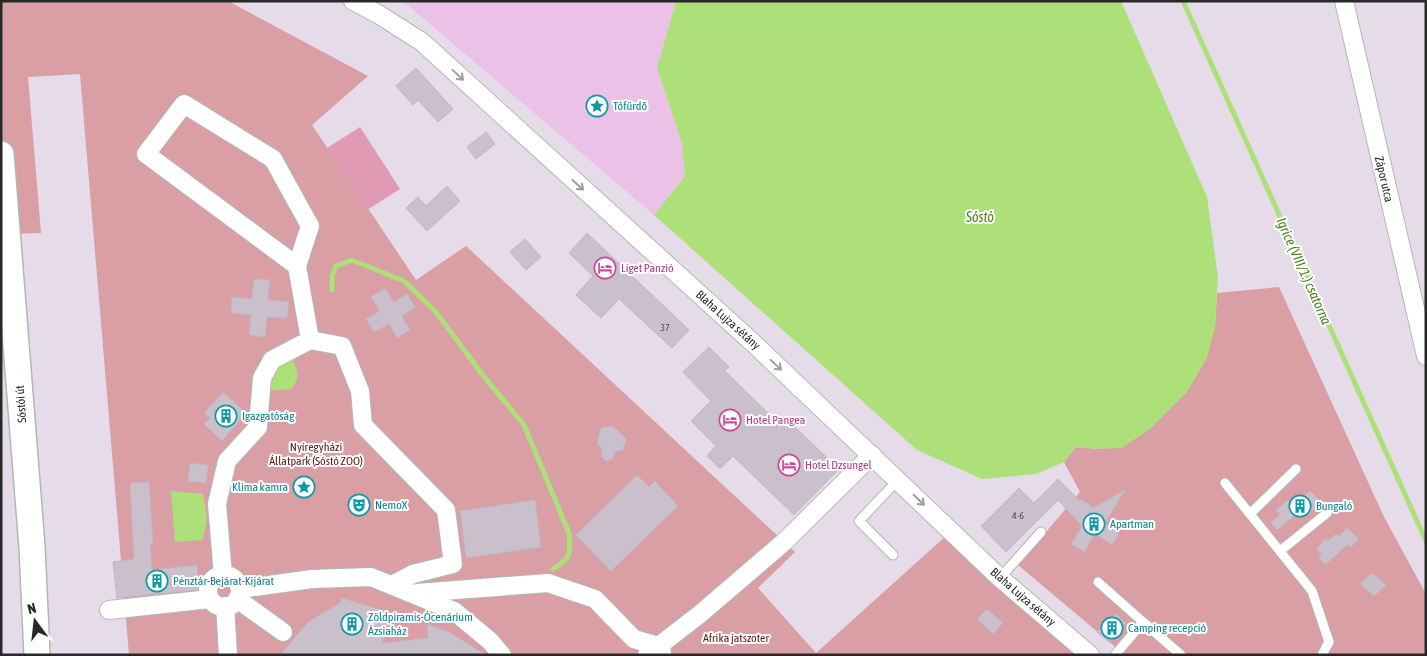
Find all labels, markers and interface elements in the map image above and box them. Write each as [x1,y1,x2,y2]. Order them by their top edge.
one-way arrow [451,69,464,81]
place icon: Tófürdő [585,94,609,118]
place label: Tófürdő [613,99,648,113]
street label: Zápor utca [1372,155,1396,203]
one-way arrow [571,179,584,191]
water label: Sóstó [965,209,994,225]
water label: Igrice (VIII/1.) csatorna [1273,215,1335,327]
hotel icon: Liget Panzió [593,256,617,280]
place label: Liget Panzió [621,261,674,275]
street label: Blaha Lujza sétány [693,287,763,353]
house number: 37 [660,322,670,333]
one-way arrow [769,359,782,370]
street label: Sóstói út [13,384,29,423]
building icon: Igazgatóság [214,404,238,428]
hotel icon: Hotel Pangea [718,408,742,432]
place label: Igazgatóság [242,409,295,423]
place label: Hotel Pangea [746,413,805,427]
park label: Nyíregyházi Állatpark (Sóstó ZOO) [269,440,363,468]
hotel icon: Hotel Dzsungel [777,453,801,477]
place label: Hotel Dzsungel [805,458,872,472]
place icon: Klíma kamra [292,475,316,499]
place label: Klíma kamra [232,480,288,494]
theatre icon: NemoX [347,493,371,517]
one-way arrow [913,494,926,506]
building icon: Bungaló [1288,494,1312,518]
place label: NemoX [375,498,408,512]
place label: Bungaló [1316,499,1353,513]
house number: 4-6 [1012,510,1024,521]
building icon: Apartman [1082,512,1106,536]
place label: Apartman [1110,517,1154,531]
street label: Blaha Lujza sétány [988,565,1058,629]
building icon: Pénztár-Bejárat-Kijárat [145,569,169,593]
place label: Pénztár-Bejárat-Kijárat [173,574,275,588]
north arrow [10,596,60,646]
text: N [26,600,38,617]
place label: Zöldpiramis-Ócenárium Ázsiaház [368,610,473,638]
building icon: Zöldpiramis-Ócenárium Ázsiaház [340,612,364,636]
building icon: Camping recepció [1100,616,1124,640]
place label: Camping recepció [1128,621,1206,635]
park label: Afrika jatszoter [703,631,770,645]

